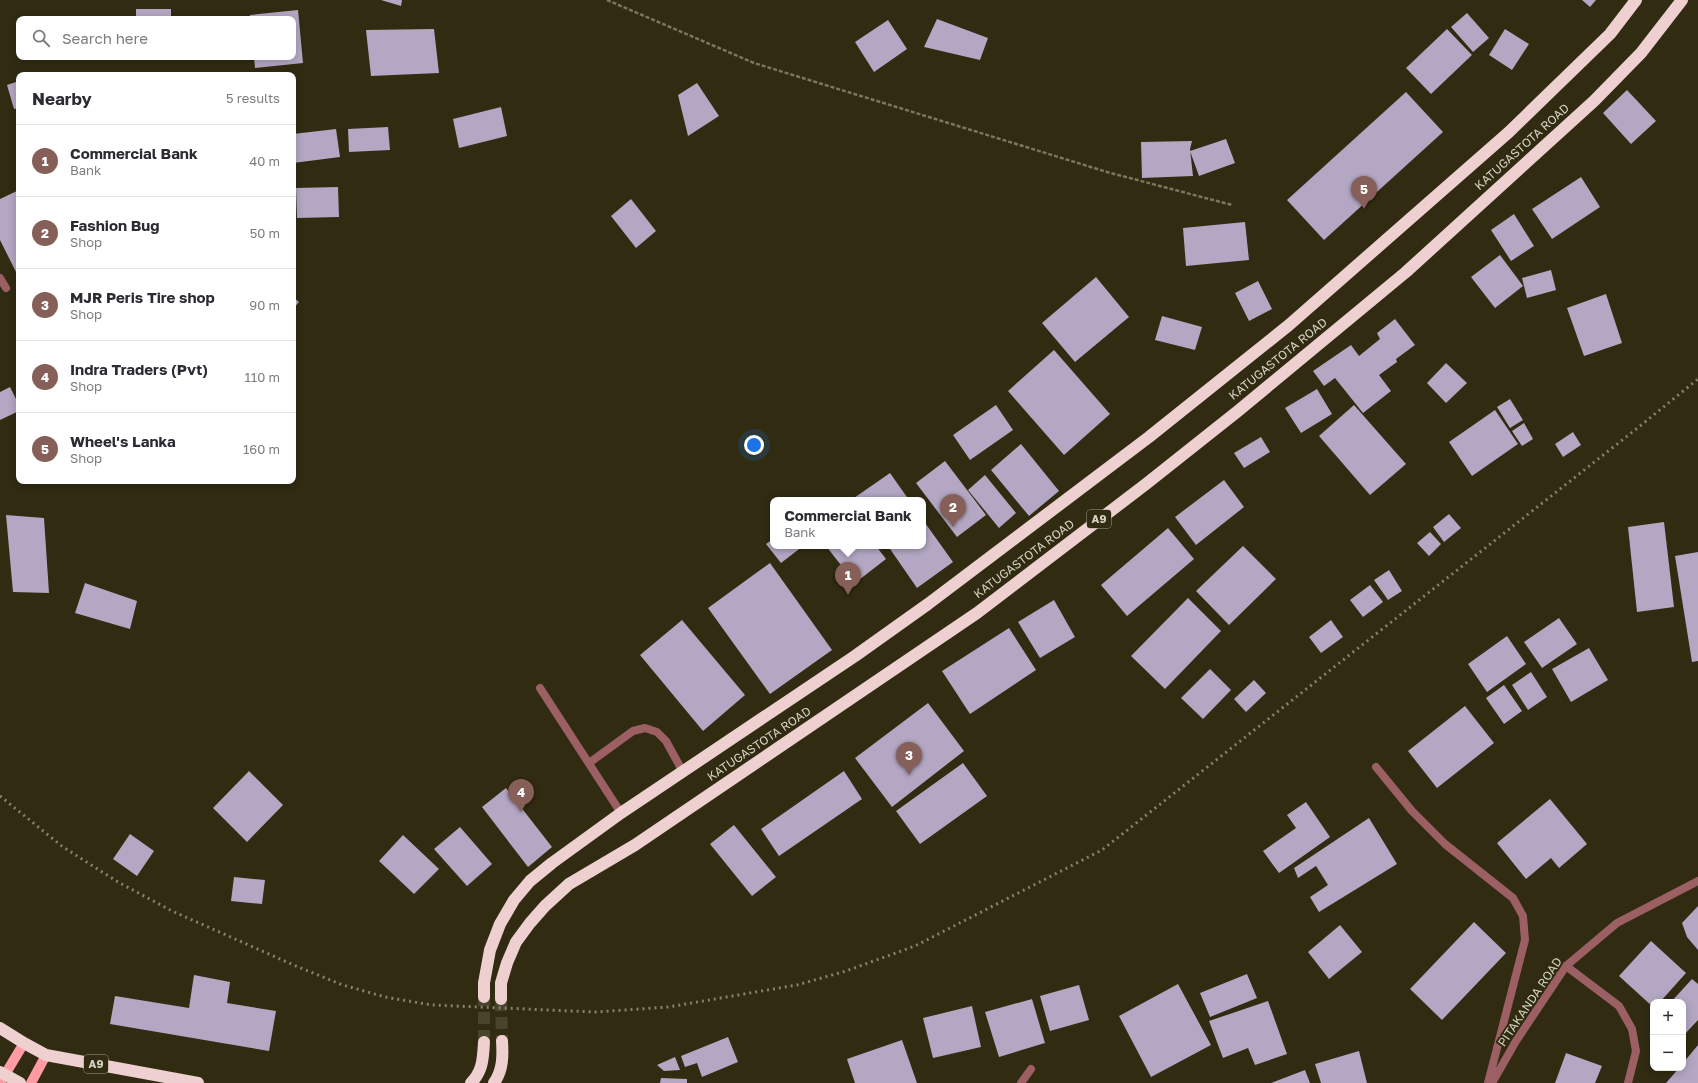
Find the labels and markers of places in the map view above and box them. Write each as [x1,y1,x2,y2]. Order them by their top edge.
pin: 5 [1351,176,1377,209]
pin: 2 [940,494,966,527]
pin: 1 [835,562,861,595]
pin: 3 [896,742,922,775]
pin: 4 [508,779,534,812]

